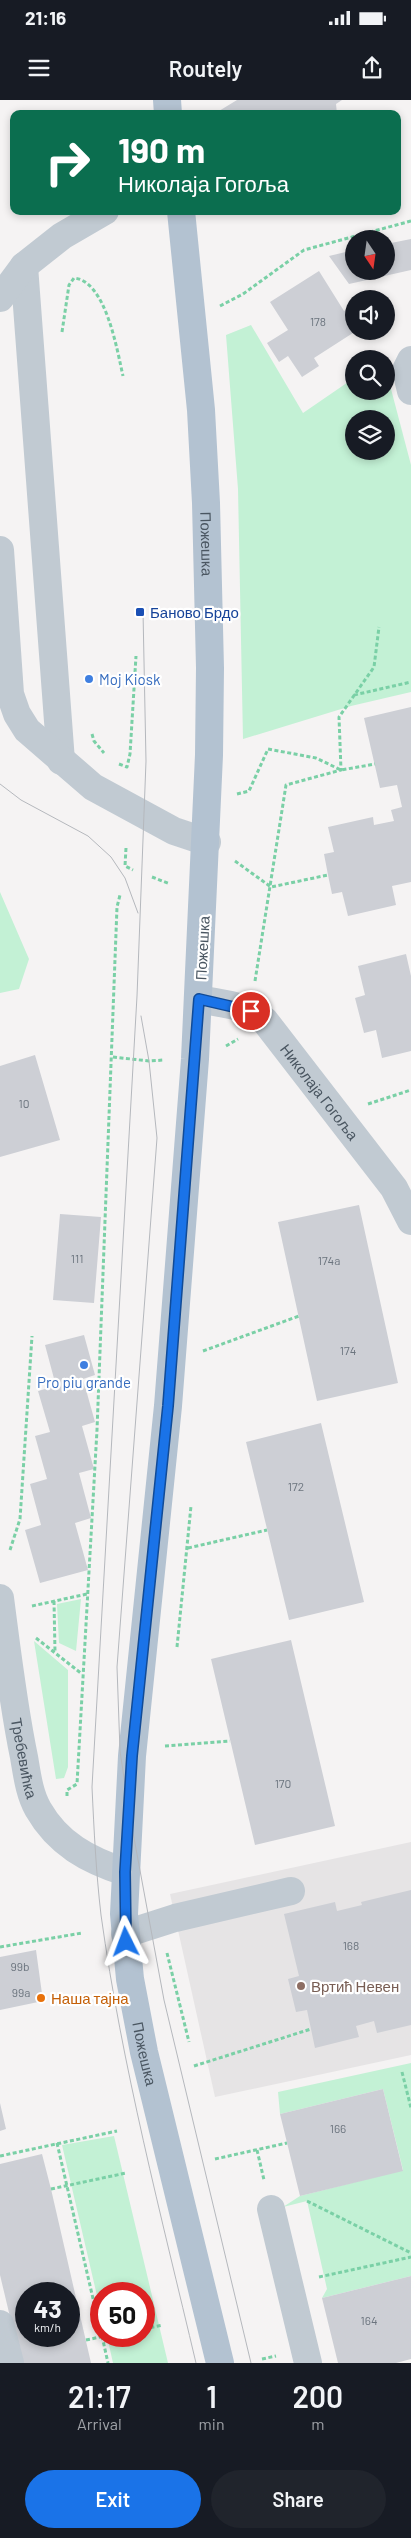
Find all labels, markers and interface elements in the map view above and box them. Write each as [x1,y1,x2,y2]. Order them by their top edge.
text: 21:16 [25,6,66,29]
icon: menu [25,54,53,82]
icon: share [358,54,386,82]
text: Routely [169,55,242,81]
text: 190 m [118,128,205,170]
icon: right [35,130,100,195]
text: Николаја Гогоља [118,170,289,196]
north arrow [345,230,395,280]
map controls [345,230,395,460]
button: sound [345,290,395,340]
house number: 178 [310,314,326,328]
button: search [345,350,395,400]
button: layers [345,410,395,460]
street label: Пожешка [197,511,217,577]
place label: Баново Брдо [150,603,239,621]
marker: Баново Брдо [134,606,146,618]
place label: Moj Kiosk [99,670,161,688]
marker: Moj Kiosk [83,673,95,685]
street label: Пожешка [191,915,213,981]
pin [230,990,272,1032]
icon: arrive [237,997,265,1025]
street label: Николаја Гогоља [277,1040,363,1144]
house number: 10 [19,1096,29,1110]
house number: 111 [71,1251,83,1265]
house number: 174a [318,1253,340,1267]
house number: 174 [340,1343,356,1357]
marker: Pro piu grande [78,1359,90,1371]
place label: Pro piu grande [37,1373,131,1391]
house number: 172 [288,1479,304,1493]
street label: Требевићка [8,1717,42,1801]
house number: 170 [275,1776,291,1790]
position arrow [99,1915,151,1967]
house number: 168 [343,1938,359,1952]
house number: 99b [10,1959,30,1973]
place label: Вртић Невен [311,1977,399,1995]
marker: Вртић Невен [295,1980,307,1992]
house number: 99a [12,1985,30,1999]
place label: Наша тајна [51,1989,129,2007]
marker: Наша тајна [35,1992,47,2004]
street label: Пожешка [129,2020,161,2088]
house number: 166 [330,2121,346,2135]
speed limit sign: 50 [90,2282,155,2347]
text: 43 [33,2293,62,2323]
house number: 164 [361,2313,378,2327]
text: km/h [34,2320,61,2334]
text: 21:17 [68,2378,131,2414]
text: 1 [206,2378,217,2414]
text: 200 [292,2378,343,2414]
text: Arrival [77,2414,122,2433]
text: min [199,2414,225,2433]
text: m [311,2414,324,2433]
button: Exit [25,2470,201,2528]
button: Share [211,2470,386,2528]

